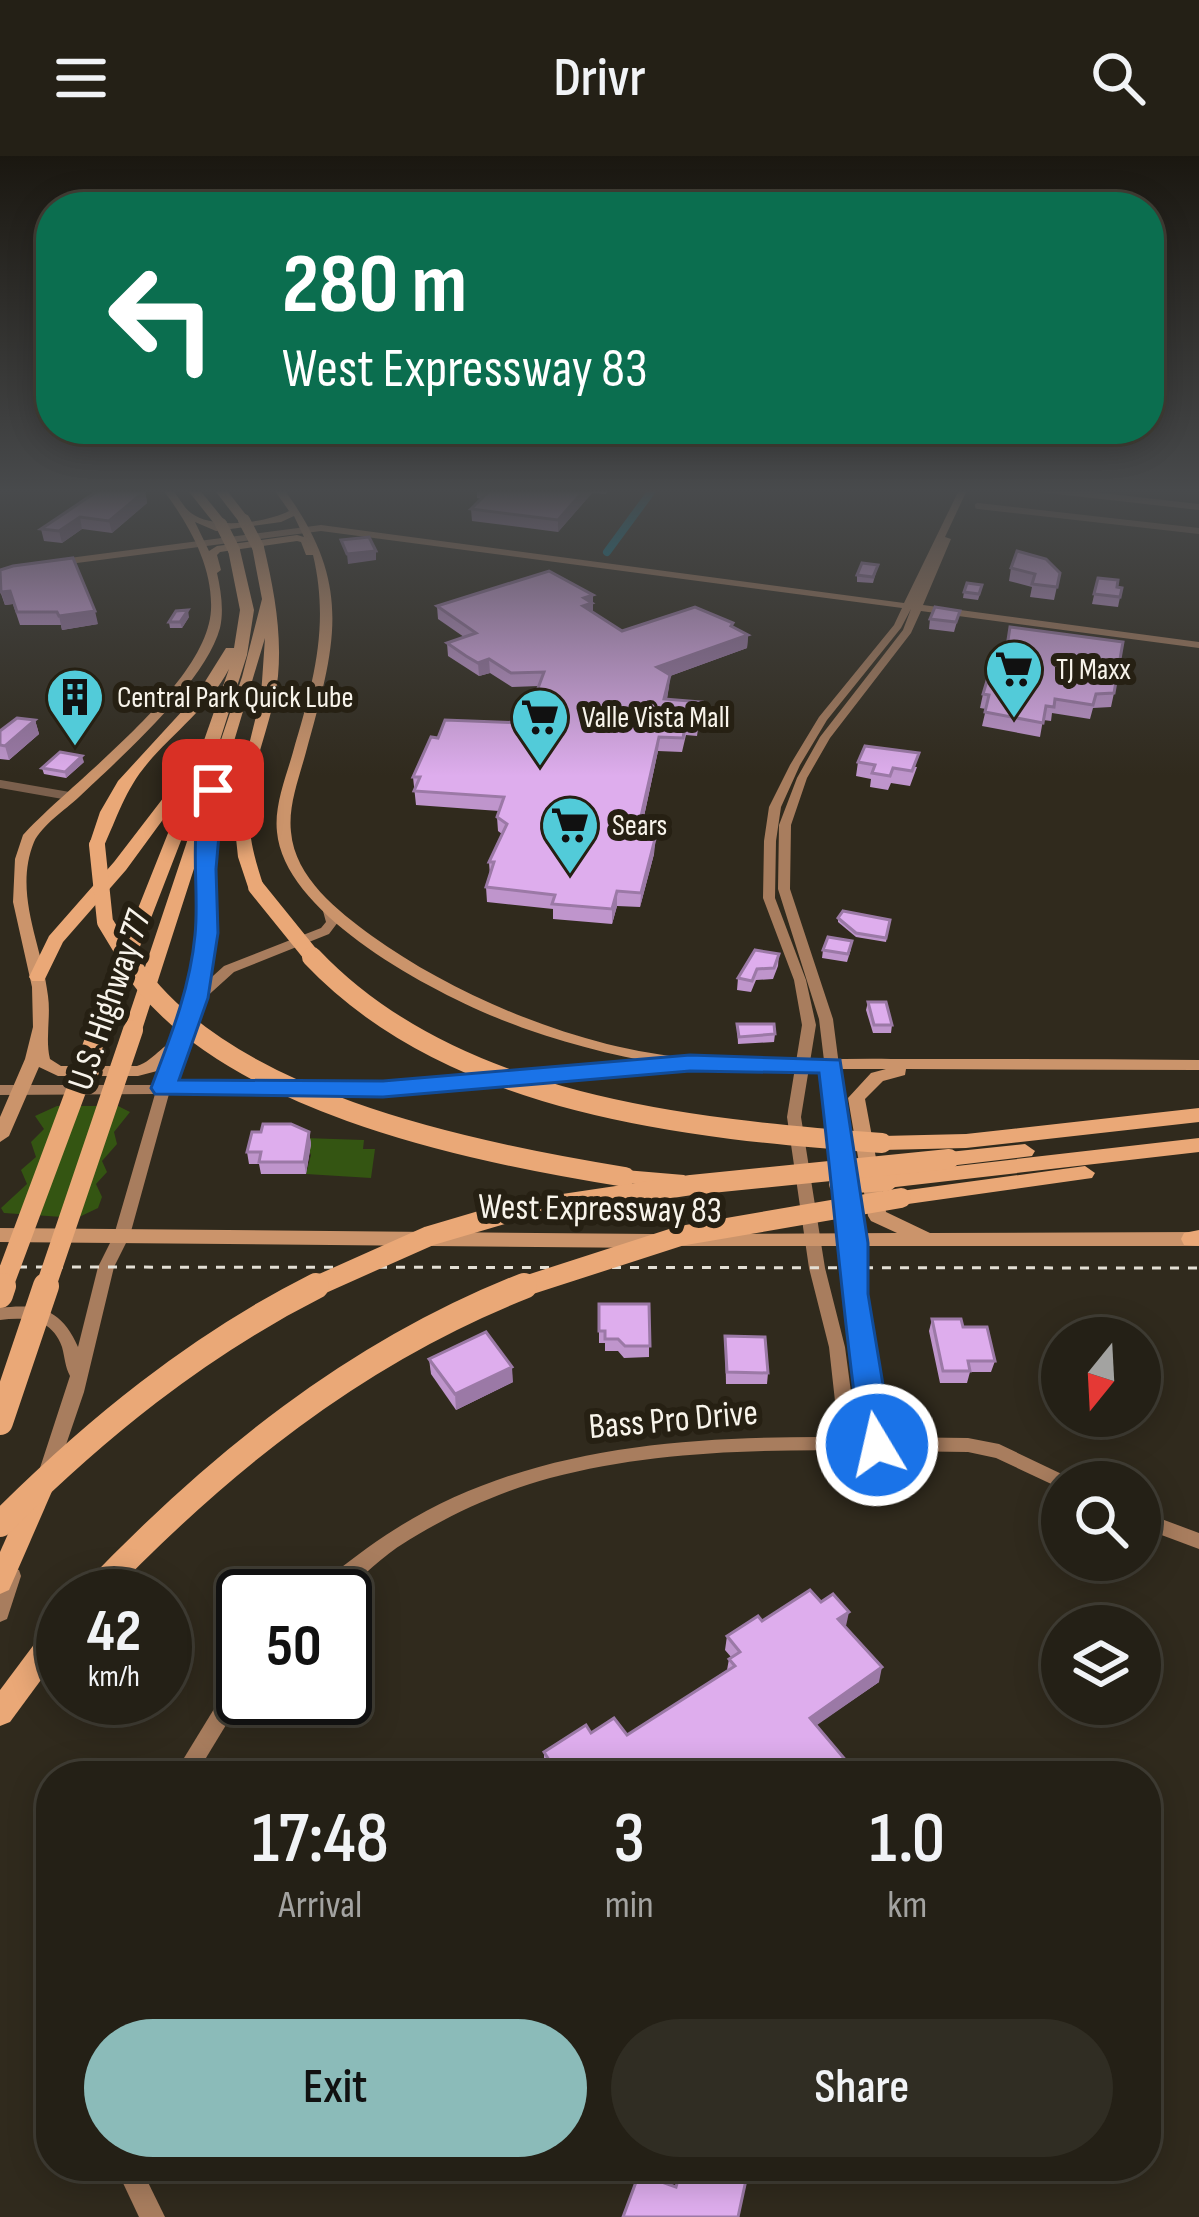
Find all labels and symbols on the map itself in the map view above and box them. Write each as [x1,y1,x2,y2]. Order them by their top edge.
supermarket icon: TJ Maxx [983,638,1045,720]
place label: TJ Maxx [1056,652,1131,688]
building icon: Central Park Quick Lube [44,666,106,748]
place label: Central Park Quick Lube [117,680,354,716]
supermarket icon: Valle Vista Mall [509,686,571,768]
place label: Valle Vista Mall [582,700,730,736]
pin [162,739,264,841]
supermarket icon: Sears [539,794,601,876]
place label: Sears [612,808,667,844]
street label: U.S. Highway 77 [59,903,162,1096]
street label: West Expressway 83 [478,1186,722,1233]
north arrow [1041,1317,1161,1437]
position arrow [814,1382,940,1508]
street label: Bass Pro Drive [587,1392,760,1449]
speed limit sign: 50 [216,1569,372,1725]

